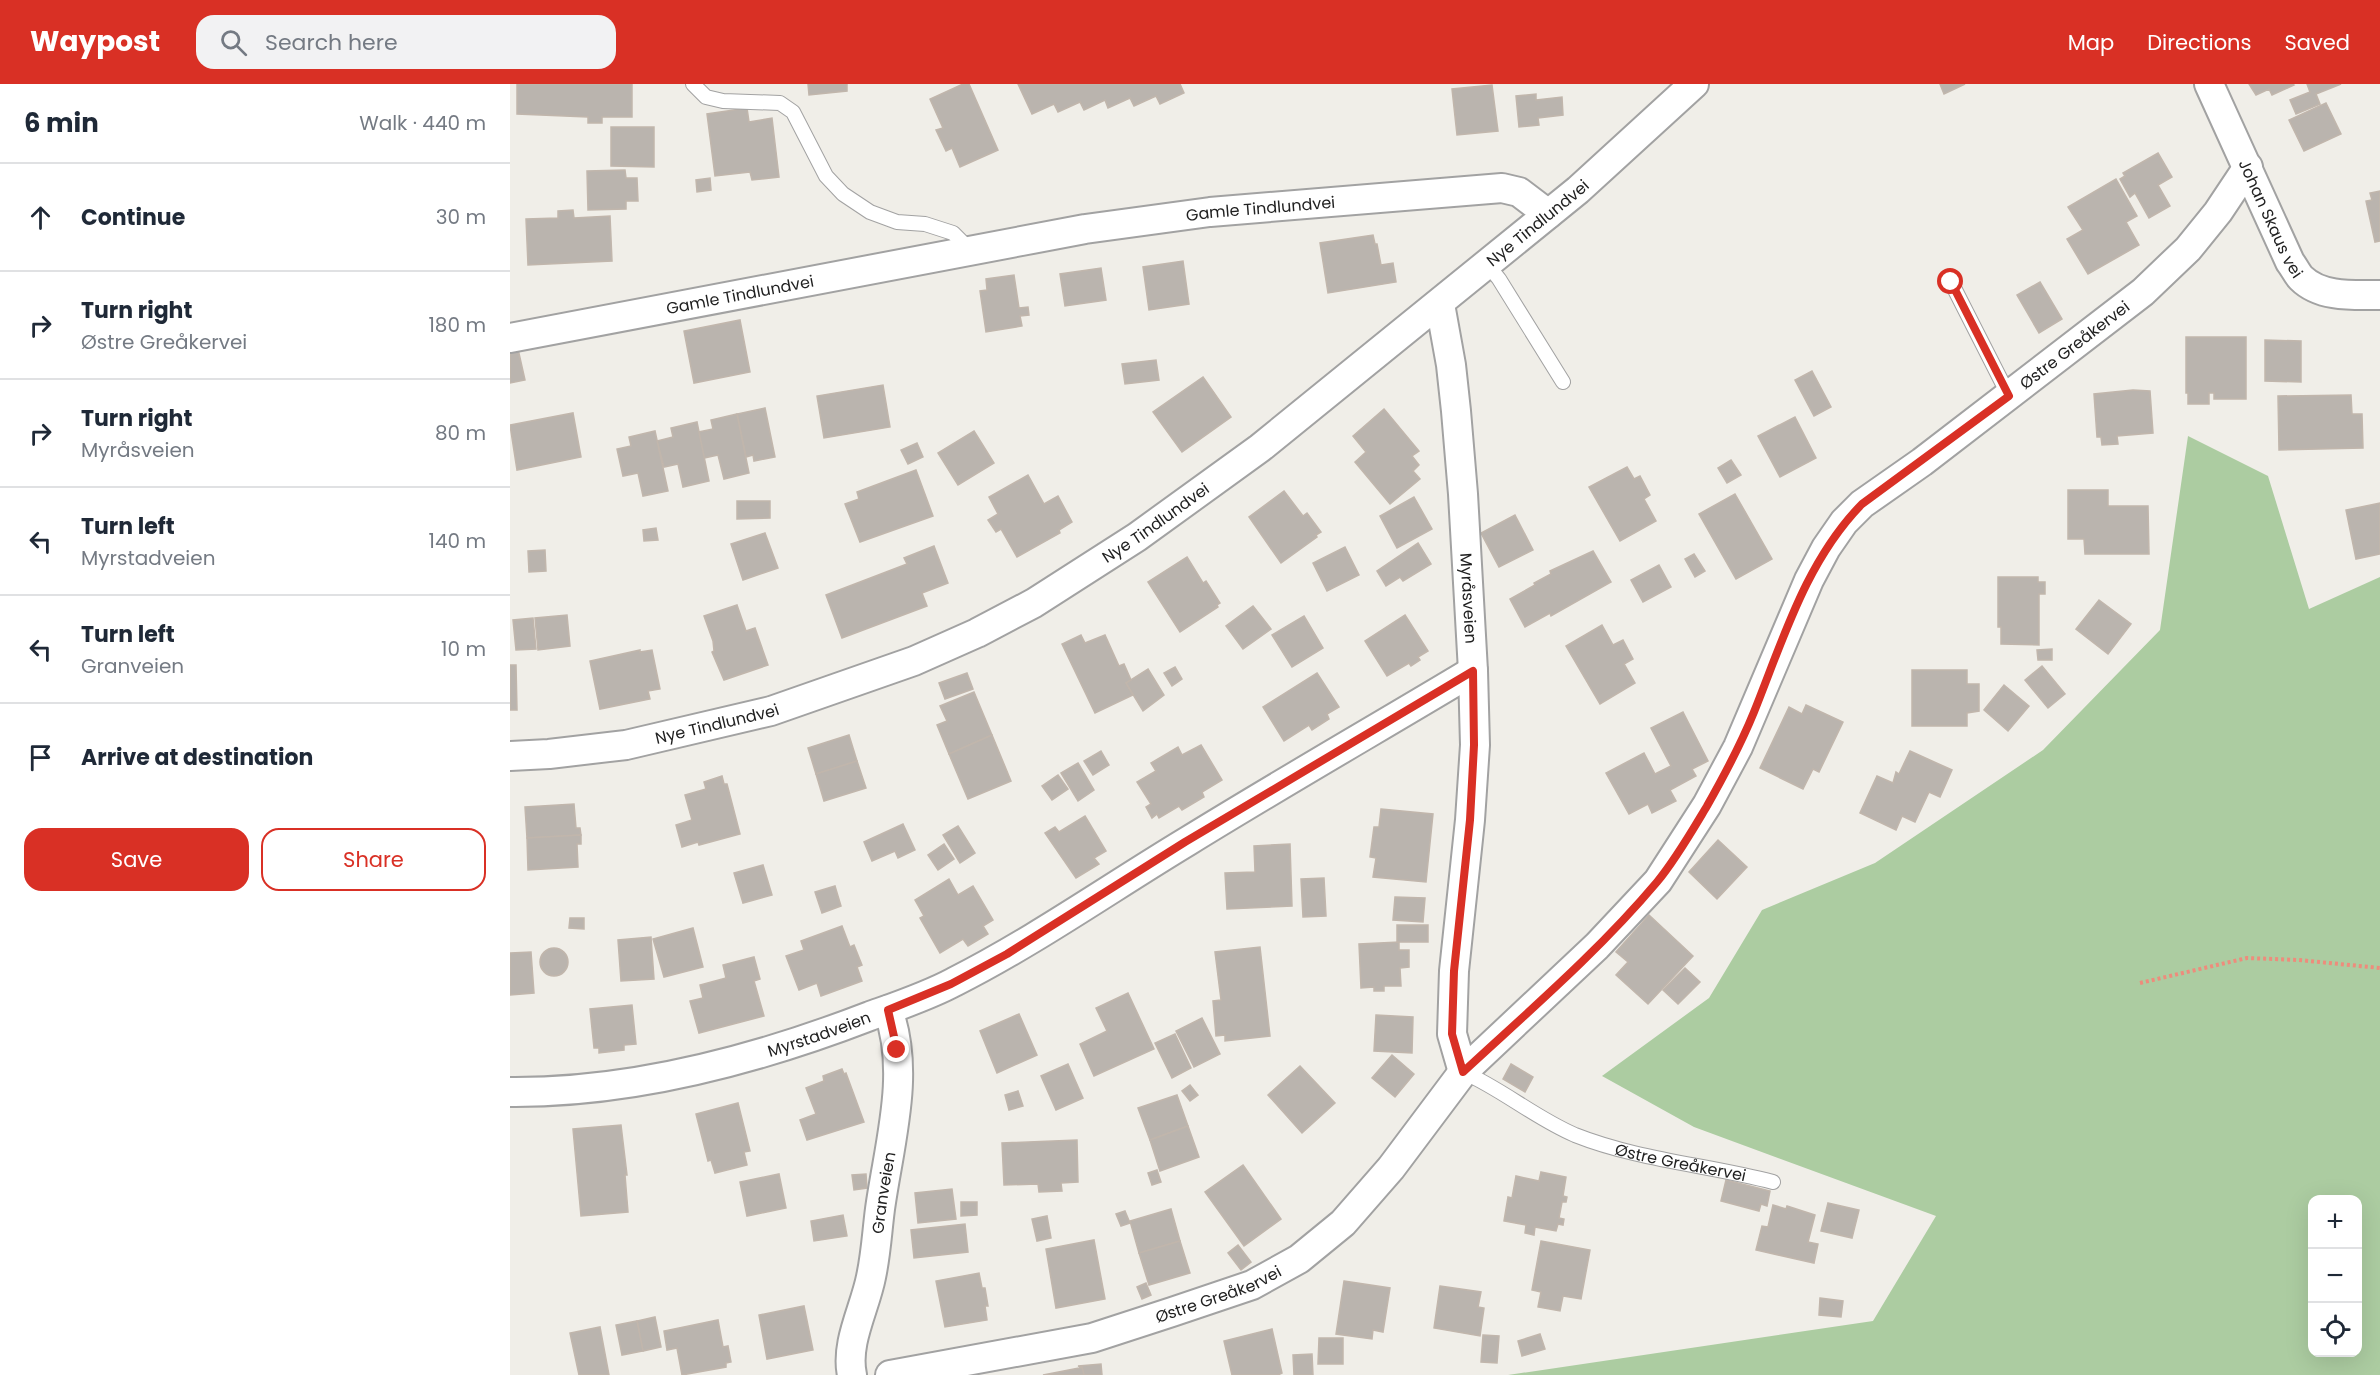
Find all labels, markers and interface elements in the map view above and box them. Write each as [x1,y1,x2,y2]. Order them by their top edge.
search box [196,15,616,69]
text: Waypost [30,22,160,61]
icon: search [217,26,250,59]
text: Search here [265,27,398,58]
text: Map [2068,28,2114,57]
text: Directions [2147,28,2251,57]
text: Saved [2284,28,2350,57]
text: 6 min [24,105,99,141]
text: Walk · 440 m [359,109,486,137]
street label: Johan Skaus vei [2233,155,2309,283]
street label: Nye Tindlundvei [1481,174,1594,271]
street label: Gamle Tindlundvei [1184,190,1336,227]
icon: ahead [24,201,57,234]
text: Continue [81,202,185,233]
text: 30 m [436,203,486,231]
route start [1937,268,1963,294]
street label: Gamle Tindlundvei [664,269,816,320]
text: Turn right [81,295,192,326]
street label: Østre Greåkervei [2015,295,2134,394]
icon: right [24,309,57,342]
text: 180 m [428,311,486,339]
text: Østre Greåkervei [81,328,247,356]
text: Turn right [81,403,192,434]
icon: right [24,417,57,450]
text: 80 m [435,419,486,447]
text: Myråsveien [81,436,195,464]
street label: Nye Tindlundvei [1097,477,1214,568]
text: Turn left [81,511,175,542]
icon: left [24,525,57,558]
text: 140 m [429,527,486,555]
text: Myrstadveien [81,544,215,572]
street label: Myråsveien [1455,552,1483,644]
text: Turn left [81,619,175,650]
icon: left [24,633,57,666]
text: 10 m [441,635,486,663]
text: Granveien [81,652,184,680]
street label: Nye Tindlundvei [653,698,782,749]
icon: arrive [24,741,57,774]
text: Arrive at destination [81,742,313,773]
button: Save [24,828,249,891]
button: Share [261,828,486,891]
street label: Myrstadveien [765,1005,874,1062]
route end [883,1036,909,1062]
street label: Østre Greåkervei [1613,1137,1748,1187]
street label: Granveien [866,1150,901,1235]
map controls [2308,1195,2362,1357]
button: + [2308,1195,2362,1249]
button: − [2308,1249,2362,1303]
street label: Østre Greåkervei [1152,1260,1285,1328]
button: locate [2308,1303,2362,1357]

